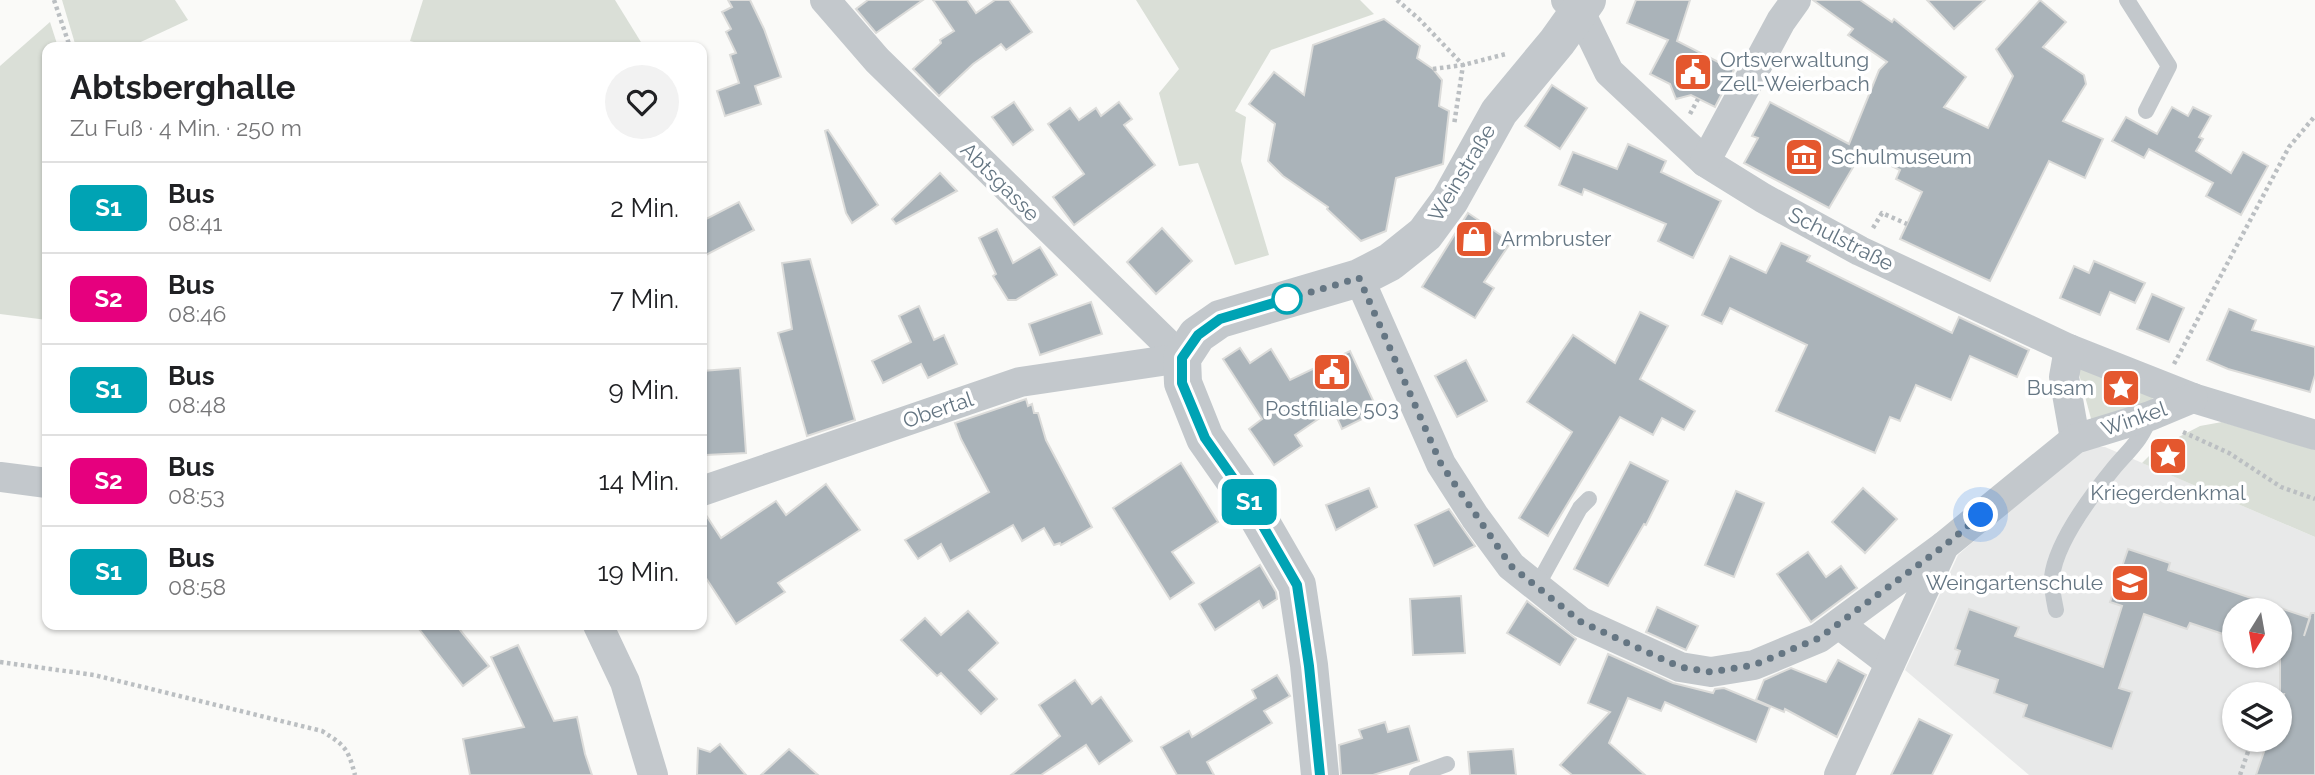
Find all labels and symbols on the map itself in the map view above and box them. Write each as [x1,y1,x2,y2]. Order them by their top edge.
place label: Ortsverwaltung Zell-Weierbach [1720,47,1870,96]
public building icon: Ortsverwaltung Zell-Weierbach [1672,51,1714,93]
street label: Weinstraße [1423,119,1501,226]
museum icon: Schulmuseum [1783,136,1825,178]
street label: Abtsgasse [956,137,1045,226]
place label: Schulmuseum [1831,144,1972,169]
street label: Schulstraße [1785,201,1898,276]
shop icon: Armbruster [1453,218,1495,260]
place label: Armbruster [1501,226,1612,251]
unlabelled marker [1272,284,1302,314]
public building icon: Postfiliale 503 [1311,351,1353,393]
place icon: Busam [2100,367,2142,409]
place label: Busam [2027,375,2094,400]
street label: Obertal [899,386,977,433]
place label: Postfiliale 503 [1265,396,1399,421]
street label: Winkel [2098,396,2170,441]
place icon: Kriegerdenkmal [2147,435,2189,477]
line badge: S1 [1218,479,1280,525]
place label: Kriegerdenkmal [2090,480,2246,505]
your location [1963,497,1998,532]
school or university icon: Weingartenschule [2109,562,2151,604]
place label: Weingartenschule [1926,570,2103,595]
north arrow [2222,598,2292,668]

